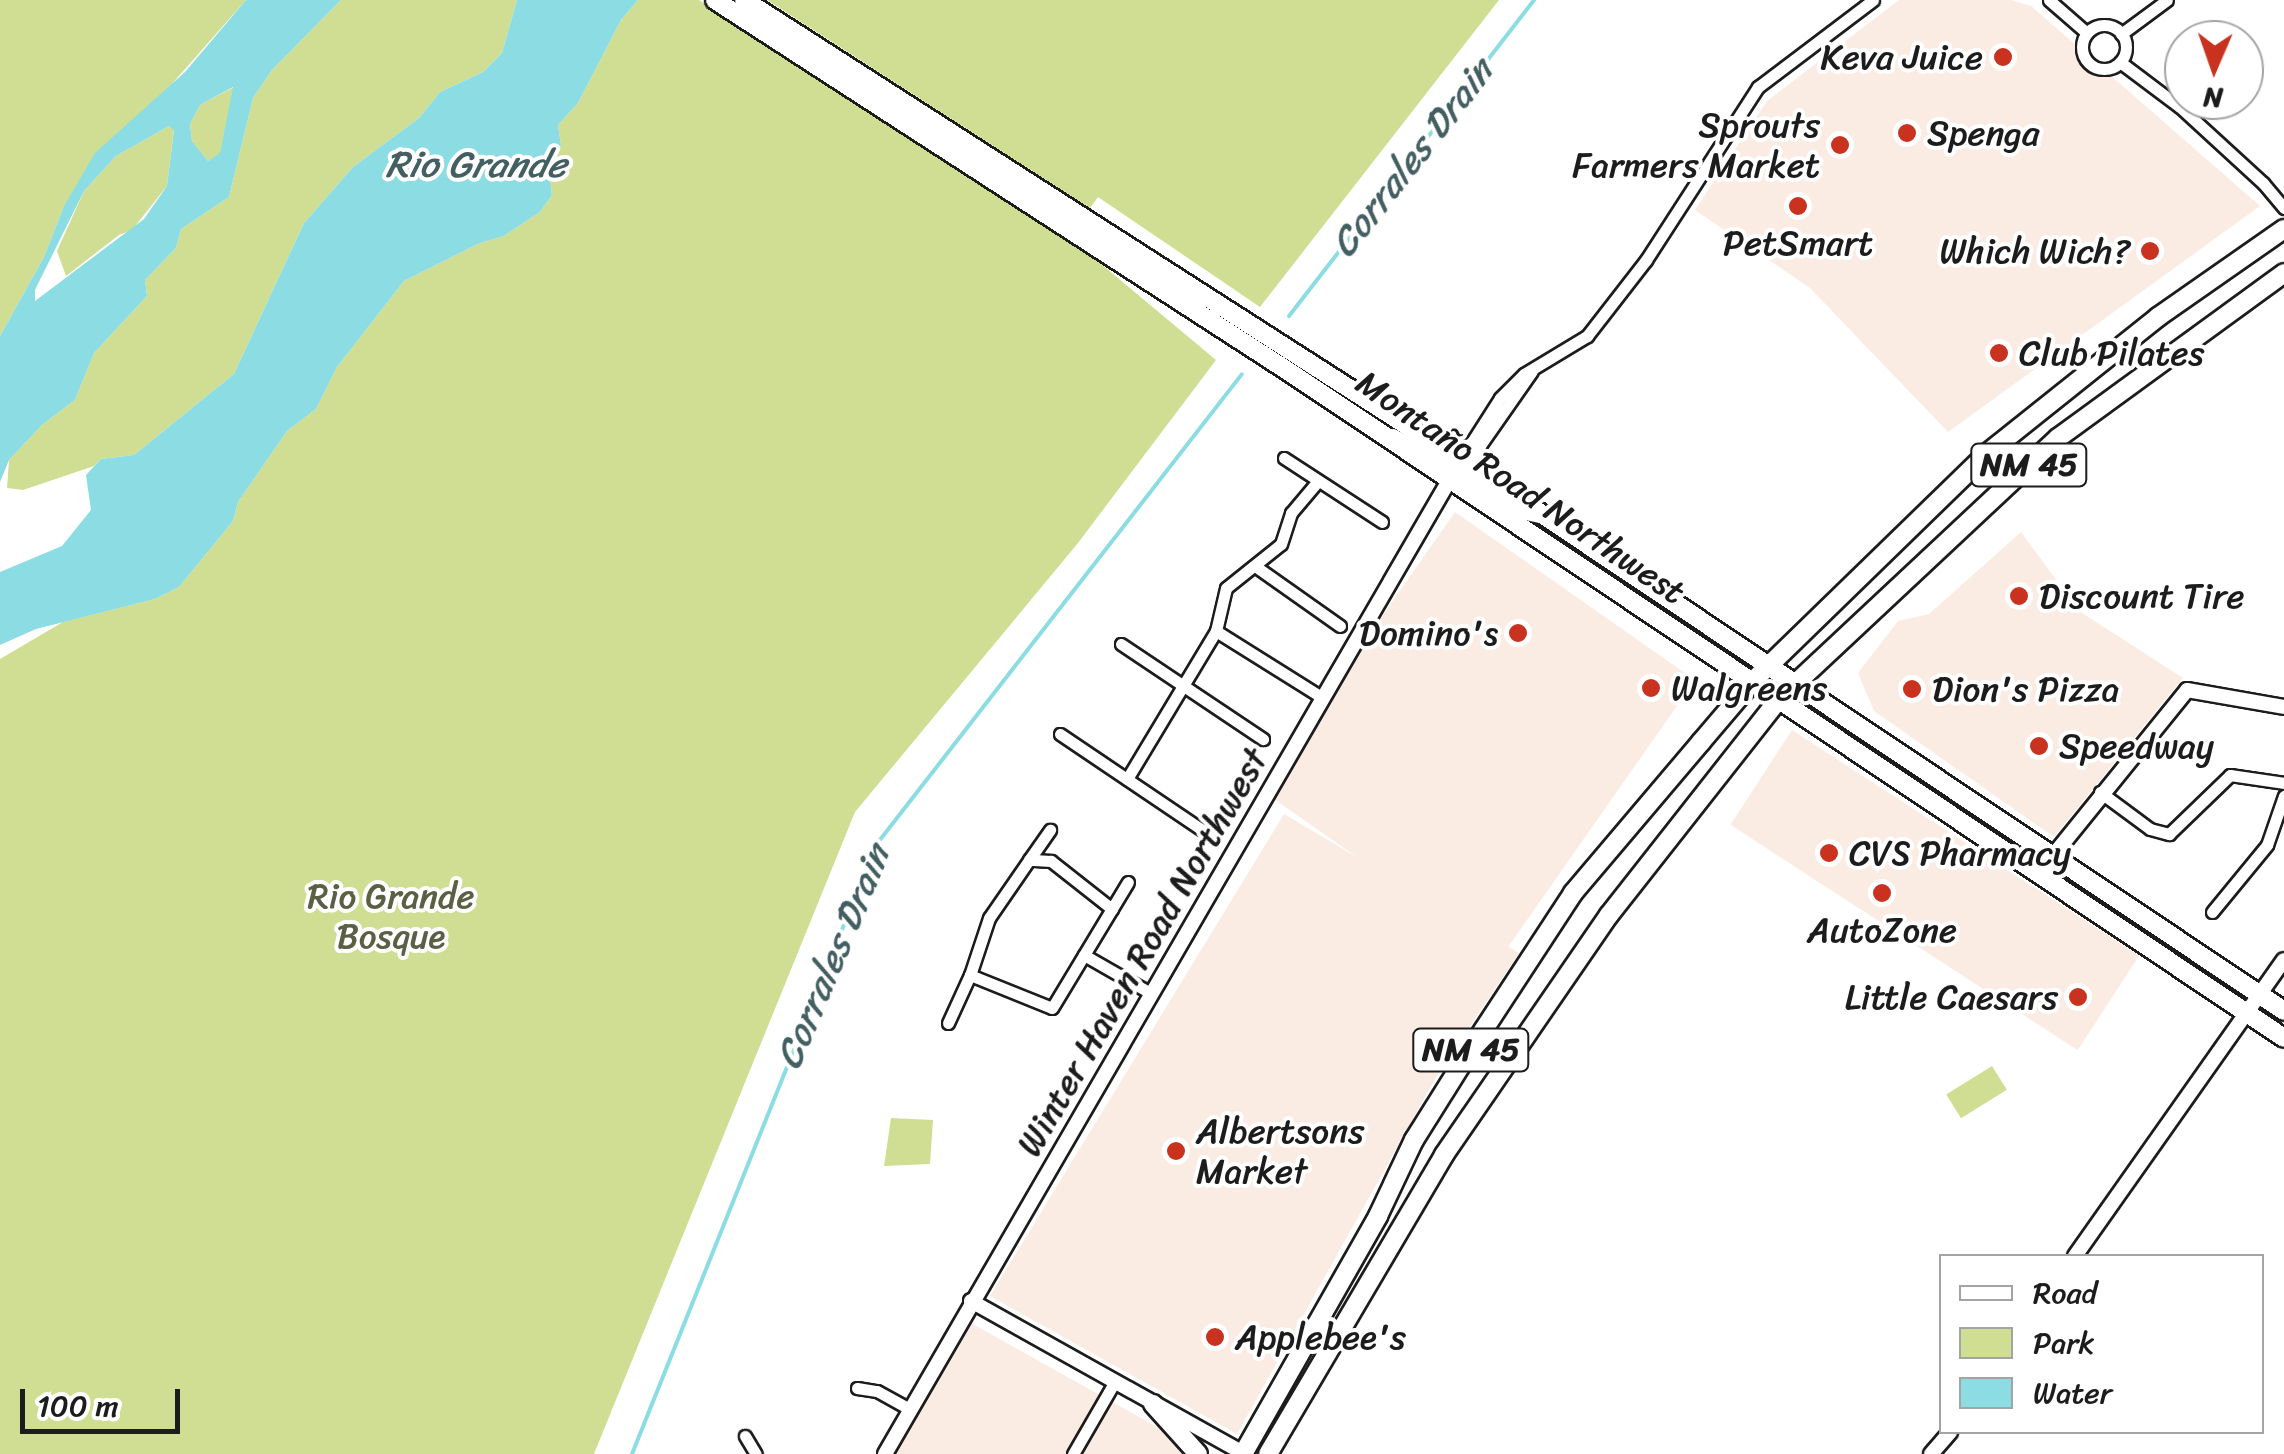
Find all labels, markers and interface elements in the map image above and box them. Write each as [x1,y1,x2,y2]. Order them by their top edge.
north arrow [2164,20,2264,120]
place label: Keva Juice [1822,36,1983,78]
marker: Keva Juice [1992,46,2014,68]
water label: Corrales Drain [1321,50,1503,266]
text: N [2202,74,2224,123]
place label: Sprouts Farmers Market [1573,104,1820,186]
place label: Spenga [1927,112,2040,154]
marker: Spenga [1896,122,1918,144]
marker: Sprouts Farmers Market [1829,134,1851,156]
water label: Rio Grande [385,142,567,188]
marker: PetSmart [1787,195,1809,217]
place label: PetSmart [1723,222,1873,264]
place label: Which Wich? [1940,230,2130,272]
marker: Which Wich? [2139,240,2161,262]
place label: Club Pilates [2019,332,2202,374]
marker: Club Pilates [1988,342,2010,364]
street label: Montaño Road Northwest [1348,361,1694,613]
road number: NM 45 [1969,438,2089,492]
place label: Discount Tire [2039,575,2245,617]
marker: Discount Tire [2008,585,2030,607]
place label: Domino's [1359,612,1498,654]
marker: Domino's [1507,622,1529,644]
place label: Walgreens [1671,667,1827,709]
place label: Dion's Pizza [1932,668,2119,710]
marker: Walgreens [1640,677,1662,699]
marker: Dion's Pizza [1901,678,1923,700]
place label: Speedway [2059,725,2214,767]
marker: Speedway [2028,735,2050,757]
street label: Winter Haven Road Northwest [1008,741,1276,1163]
place label: CVS Pharmacy [1849,832,2071,874]
water label: Corrales Drain [765,839,901,1075]
marker: CVS Pharmacy [1818,842,1840,864]
park label: Rio Grande Bosque [308,875,474,957]
marker: AutoZone [1871,882,1893,904]
place label: AutoZone [1807,909,1957,951]
place label: Little Caesars [1846,976,2058,1018]
marker: Little Caesars [2067,986,2089,1008]
road number: NM 45 [1411,1023,1531,1077]
place label: Albertsons Market [1196,1110,1364,1192]
marker: Albertsons Market [1165,1140,1187,1162]
legend [1939,1254,2264,1434]
text: Road [2033,1266,2097,1320]
place label: Applebee's [1235,1316,1406,1358]
text: Park [2033,1316,2095,1370]
marker: Applebee's [1204,1326,1226,1348]
text: Water [2033,1366,2112,1420]
scale bar [25,1369,185,1431]
text: 100 m [37,1379,119,1433]

